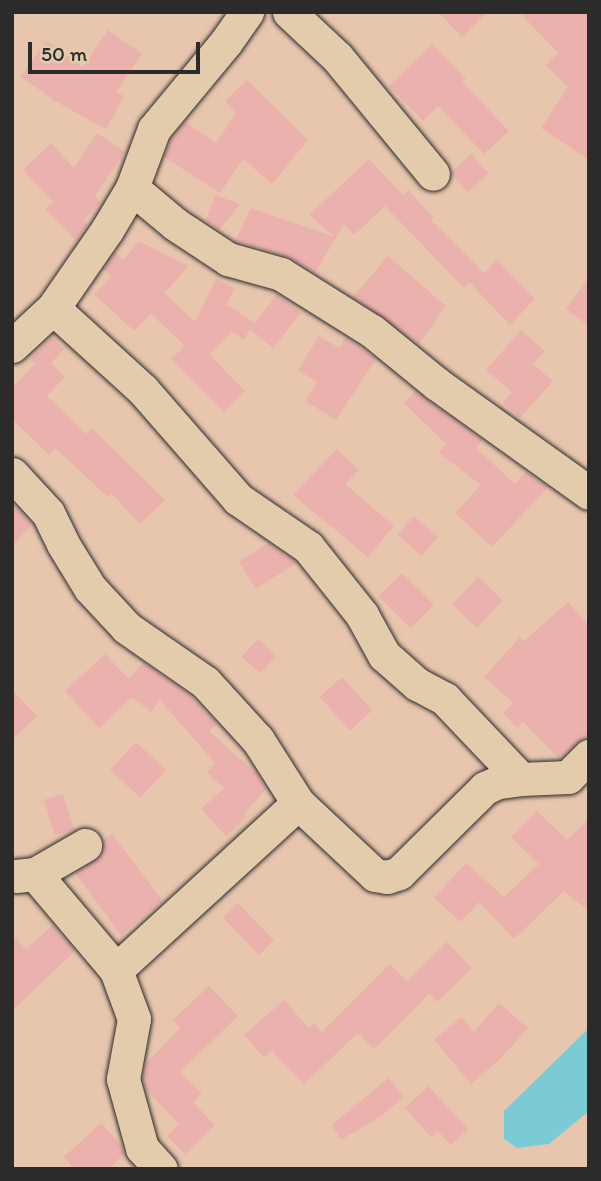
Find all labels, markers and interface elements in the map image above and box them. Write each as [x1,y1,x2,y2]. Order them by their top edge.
scale bar [32,28,203,72]
text: 50 m [41,41,87,66]

